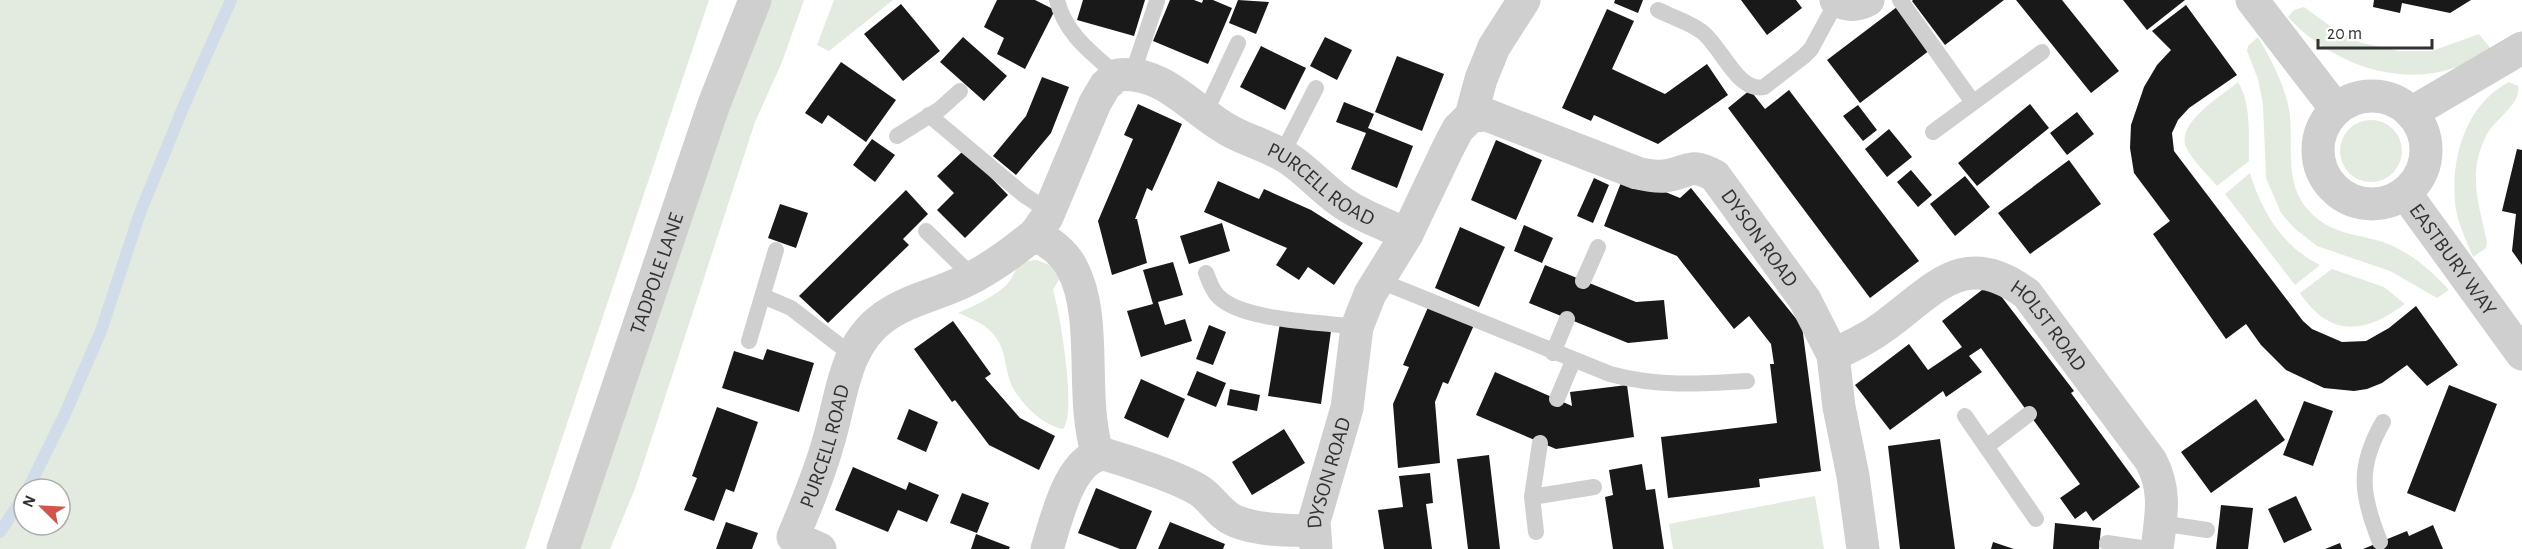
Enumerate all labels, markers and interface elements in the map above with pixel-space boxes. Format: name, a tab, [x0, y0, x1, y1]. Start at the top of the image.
scale bar	[2318, 12, 2432, 50]
text: 20 m	[2327, 25, 2362, 43]
street label: PURCELL ROAD	[1264, 139, 1378, 230]
street label: DYSON ROAD	[1717, 185, 1802, 291]
street label: EASTBURY WAY	[2405, 200, 2500, 319]
street label: TADPOLE LANE	[627, 210, 687, 337]
street label: HOLST ROAD	[2007, 276, 2090, 375]
street label: PURCELL ROAD	[796, 382, 853, 511]
street label: DYSON ROAD	[1304, 415, 1355, 529]
north arrow	[12, 477, 72, 537]
text: N	[20, 493, 39, 510]

